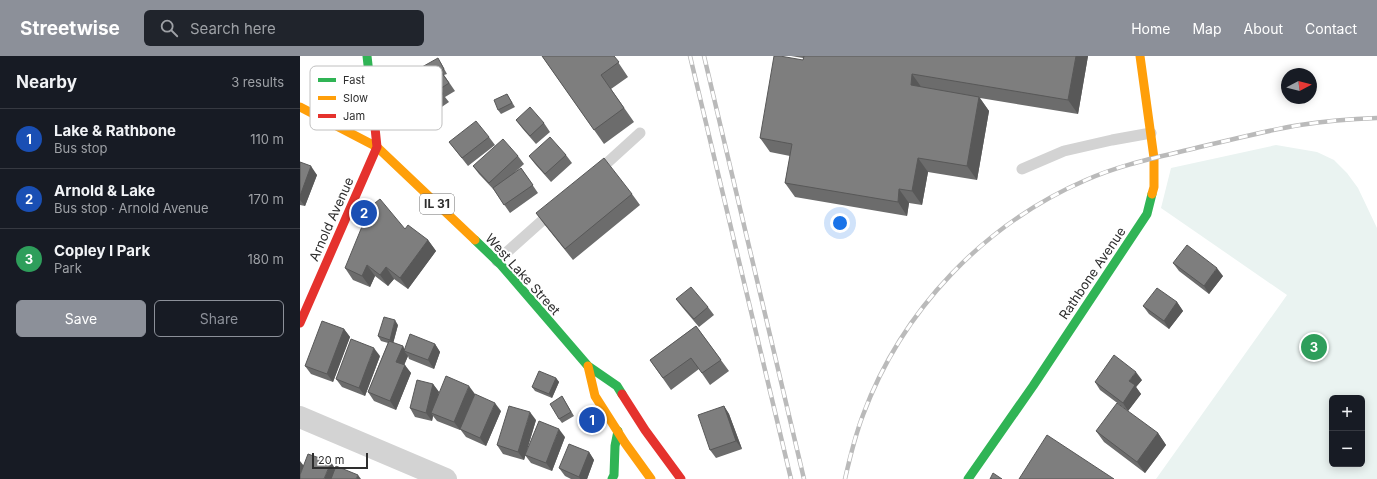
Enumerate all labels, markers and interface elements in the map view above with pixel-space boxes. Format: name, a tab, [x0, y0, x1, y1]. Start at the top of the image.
search box	[144, 10, 424, 46]
text: Streetwise	[20, 17, 120, 40]
icon: search	[158, 17, 180, 39]
text: Search here	[190, 19, 276, 38]
text: Home	[1131, 20, 1170, 37]
text: Map	[1192, 20, 1222, 37]
text: About	[1244, 20, 1283, 37]
text: Contact	[1305, 20, 1357, 37]
legend	[310, 66, 442, 130]
north arrow	[1281, 68, 1317, 104]
text: Nearby	[16, 72, 77, 92]
text: Fast	[343, 73, 365, 87]
text: 3 results	[231, 74, 284, 90]
text: Slow	[343, 91, 368, 105]
text: Jam	[343, 109, 365, 123]
text: Lake & Rathbone	[54, 121, 176, 140]
text: 1	[26, 131, 32, 147]
text: 110 m	[250, 131, 284, 147]
text: Bus stop	[54, 140, 107, 156]
street label: Arnold Avenue	[305, 175, 357, 263]
text: Arnold & Lake	[54, 181, 155, 200]
text: 2	[25, 191, 33, 207]
text: 170 m	[248, 191, 284, 207]
road number: IL 31	[420, 194, 454, 214]
pin: 2	[351, 198, 377, 228]
text: Bus stop · Arnold Avenue	[54, 200, 208, 216]
your location	[830, 213, 850, 233]
street label: Rathbone Avenue	[1055, 224, 1129, 322]
street label: West Lake Street	[482, 230, 564, 318]
text: Copley I Park	[54, 241, 150, 260]
text: 3	[25, 251, 33, 267]
text: 180 m	[247, 251, 284, 267]
text: Park	[54, 260, 82, 276]
button: Save	[16, 300, 146, 337]
button: Share	[154, 300, 284, 337]
pin: 3	[1301, 332, 1327, 362]
map controls	[1329, 395, 1365, 467]
button: +	[1329, 395, 1365, 431]
pin: 1	[579, 405, 605, 435]
button: −	[1329, 431, 1365, 467]
scale bar	[312, 451, 368, 470]
text: 20 m	[318, 453, 344, 467]

